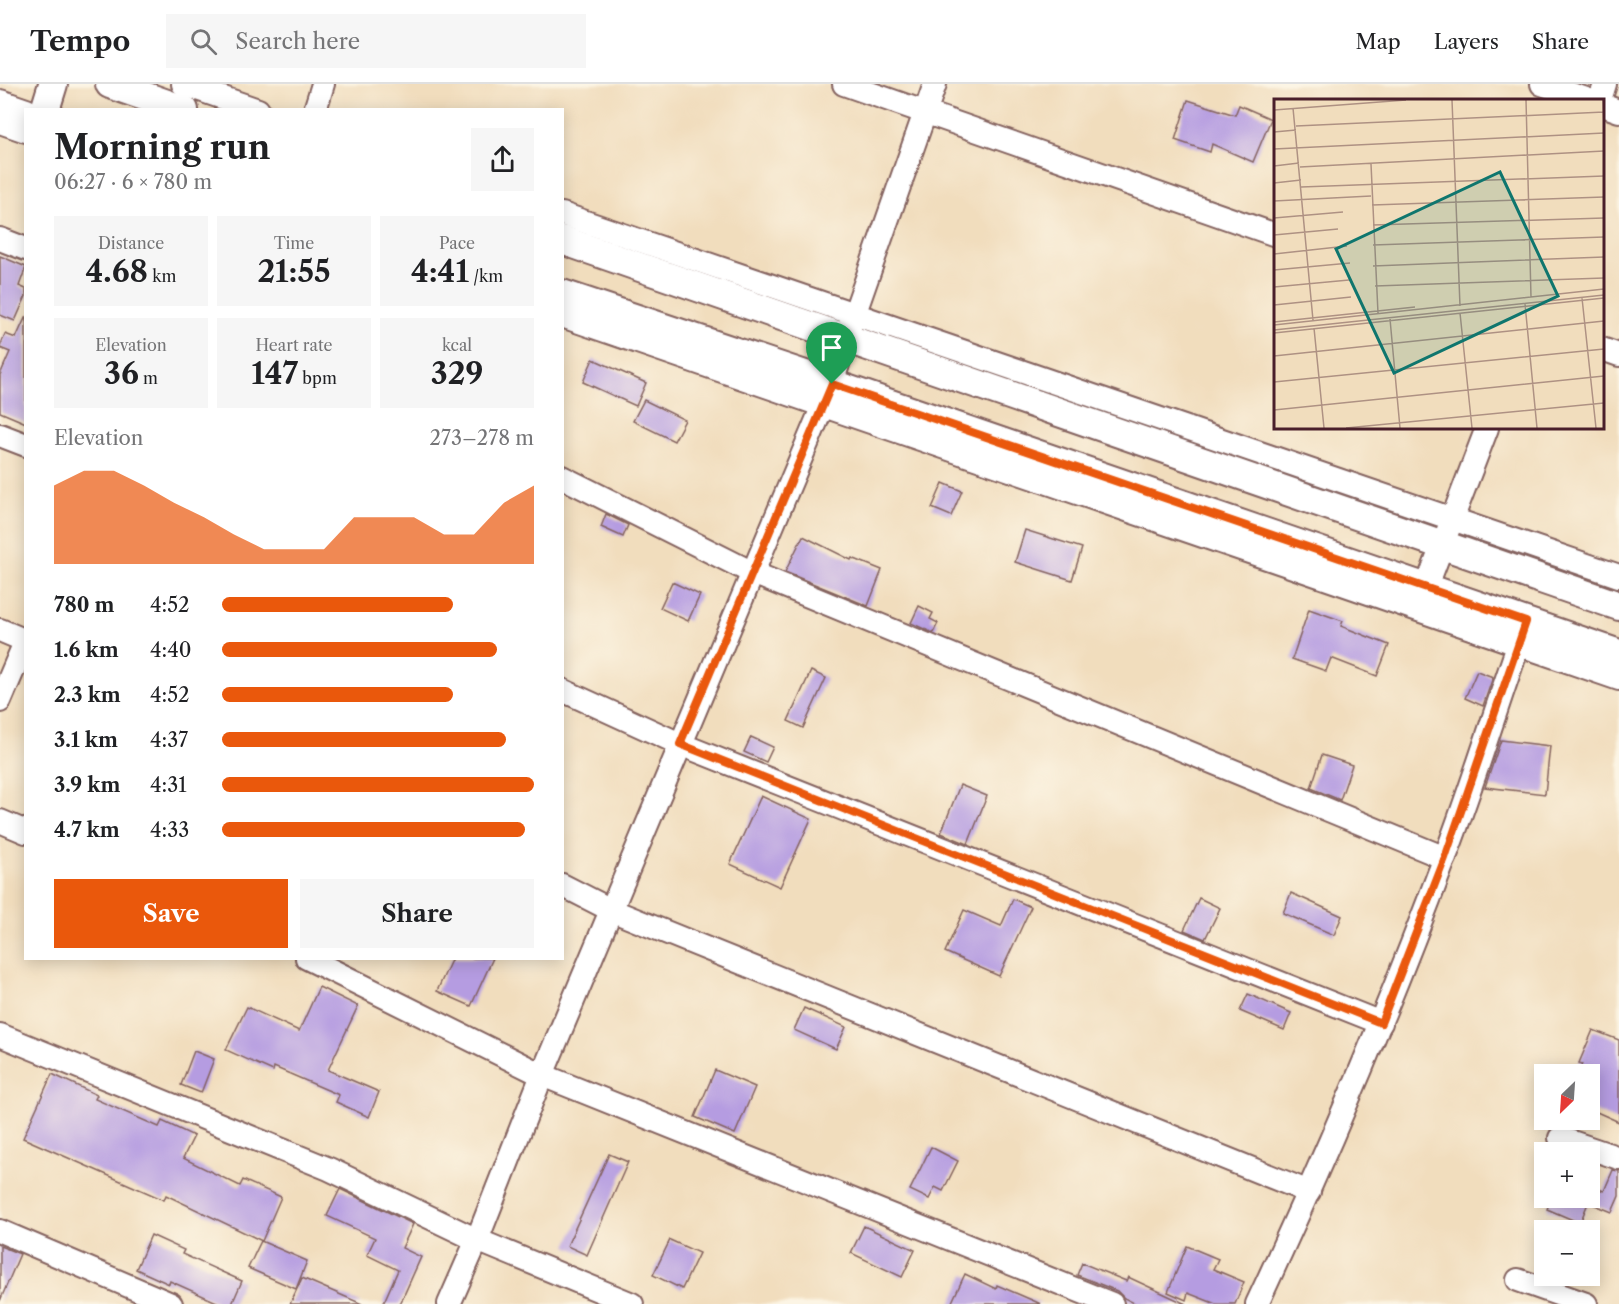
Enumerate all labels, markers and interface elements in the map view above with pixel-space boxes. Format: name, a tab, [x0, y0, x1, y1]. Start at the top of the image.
search box	[166, 14, 586, 68]
text: Tempo	[30, 24, 130, 58]
icon: search	[187, 25, 220, 58]
text: Search here	[235, 28, 360, 55]
text: Map	[1356, 29, 1401, 54]
text: Layers	[1434, 29, 1499, 54]
text: Share	[1532, 29, 1589, 54]
inset map	[1274, 99, 1604, 429]
text: Morning run	[54, 127, 270, 168]
button: share	[471, 128, 534, 191]
text: 06:27 · 6 × 780 m	[54, 170, 212, 194]
text: Distance	[98, 233, 164, 253]
text: Time	[274, 233, 314, 253]
text: Pace	[439, 233, 475, 253]
text: 4.68	[86, 253, 148, 290]
text: 21:55	[257, 253, 331, 290]
text: 4:41	[411, 253, 469, 290]
text: km	[148, 266, 176, 286]
text: /km	[469, 266, 503, 286]
pin	[806, 322, 857, 384]
icon: arrive	[815, 331, 848, 364]
text: Elevation	[95, 335, 167, 355]
text: Heart rate	[255, 335, 333, 355]
text: kcal	[442, 335, 472, 355]
text: 36	[104, 355, 139, 392]
text: 147	[251, 355, 298, 392]
text: 329	[431, 355, 483, 392]
text: m	[139, 368, 158, 388]
text: bpm	[298, 368, 337, 388]
text: Elevation	[54, 426, 143, 450]
text: 273–278 m	[430, 426, 534, 450]
text: 780 m	[54, 593, 114, 617]
text: 4:52	[150, 593, 190, 617]
text: 1.6 km	[54, 638, 119, 662]
text: 4:40	[150, 638, 191, 662]
text: 2.3 km	[54, 683, 121, 707]
text: 4:52	[150, 683, 190, 707]
text: 3.1 km	[54, 728, 118, 752]
text: 4:37	[150, 728, 188, 752]
text: 3.9 km	[54, 773, 120, 797]
text: 4:31	[150, 773, 187, 797]
text: 4.7 km	[54, 818, 120, 842]
text: 4:33	[150, 818, 189, 842]
button: Save	[54, 879, 288, 948]
button: Share	[300, 879, 534, 948]
north arrow	[1534, 1064, 1600, 1130]
map controls	[1534, 1064, 1600, 1286]
button: +	[1534, 1142, 1600, 1208]
button: −	[1534, 1220, 1600, 1286]

